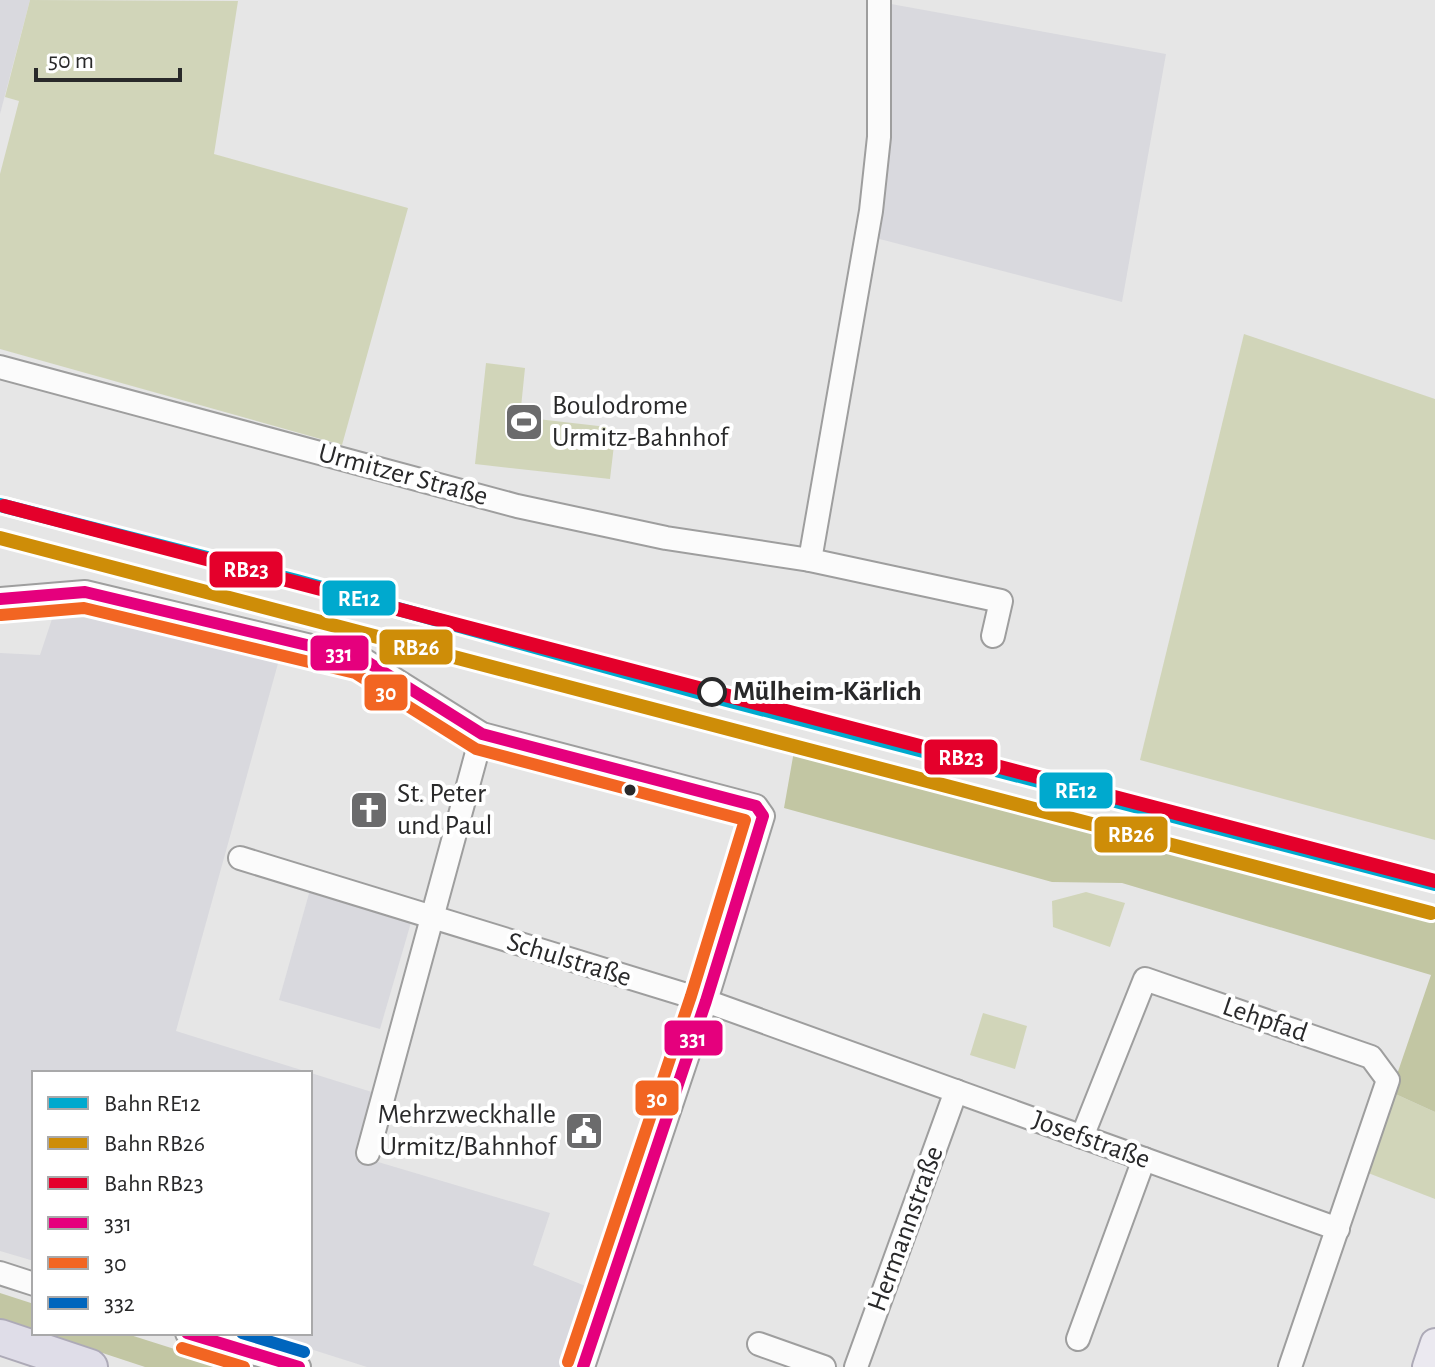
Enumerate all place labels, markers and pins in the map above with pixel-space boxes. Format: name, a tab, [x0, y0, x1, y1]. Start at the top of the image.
place label: Boulodrome Urmitz-Bahnhof	[552, 392, 730, 452]
sports icon: Boulodrome Urmitz-Bahnhof	[503, 401, 545, 443]
marker: Mülheim-Kärlich	[698, 678, 726, 706]
place label: Mülheim-Kärlich	[733, 678, 922, 706]
place label: St. Peter und Paul	[397, 780, 493, 840]
unlabelled marker	[622, 782, 638, 798]
church icon: St. Peter und Paul	[348, 789, 390, 831]
place label: Mehrzweckhalle Urmitz/Bahnhof	[378, 1101, 558, 1161]
public building icon: Mehrzweckhalle Urmitz/Bahnhof	[563, 1110, 605, 1152]

